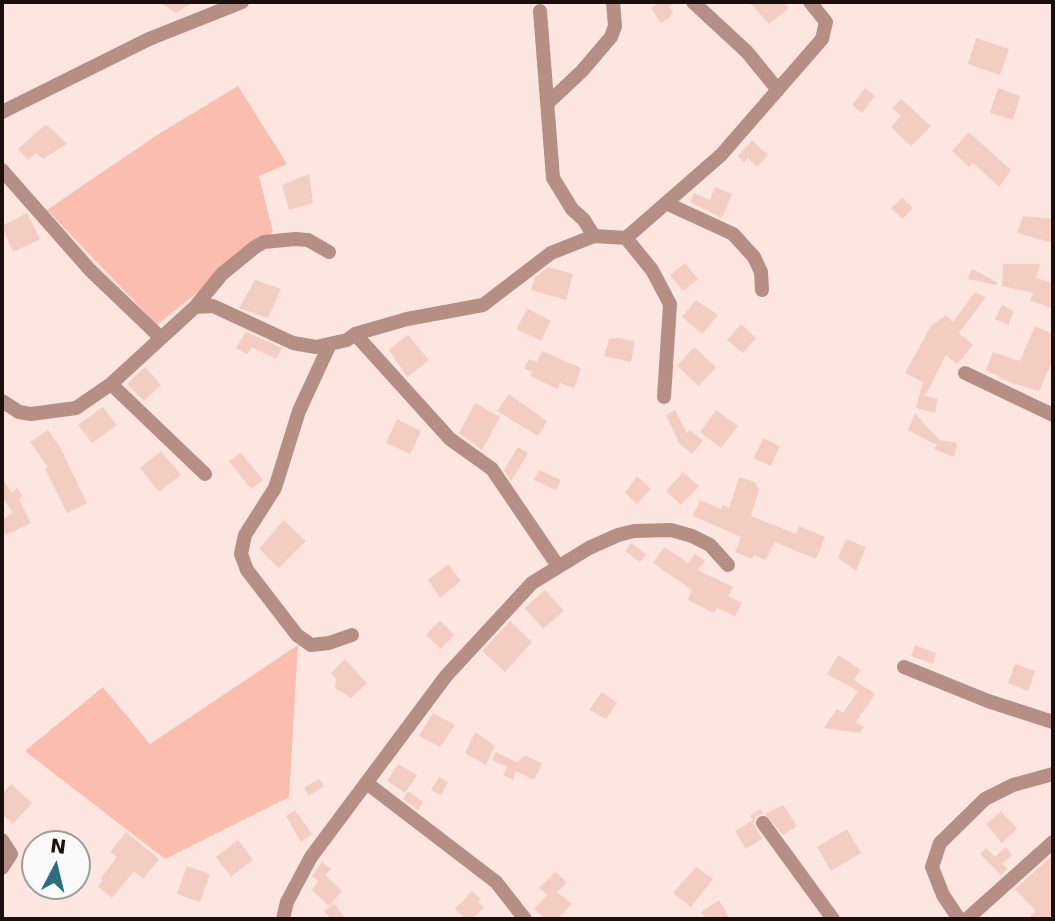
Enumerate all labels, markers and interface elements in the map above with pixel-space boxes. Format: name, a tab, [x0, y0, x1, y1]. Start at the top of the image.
north arrow	[21, 830, 91, 900]
text: N	[49, 834, 68, 858]

